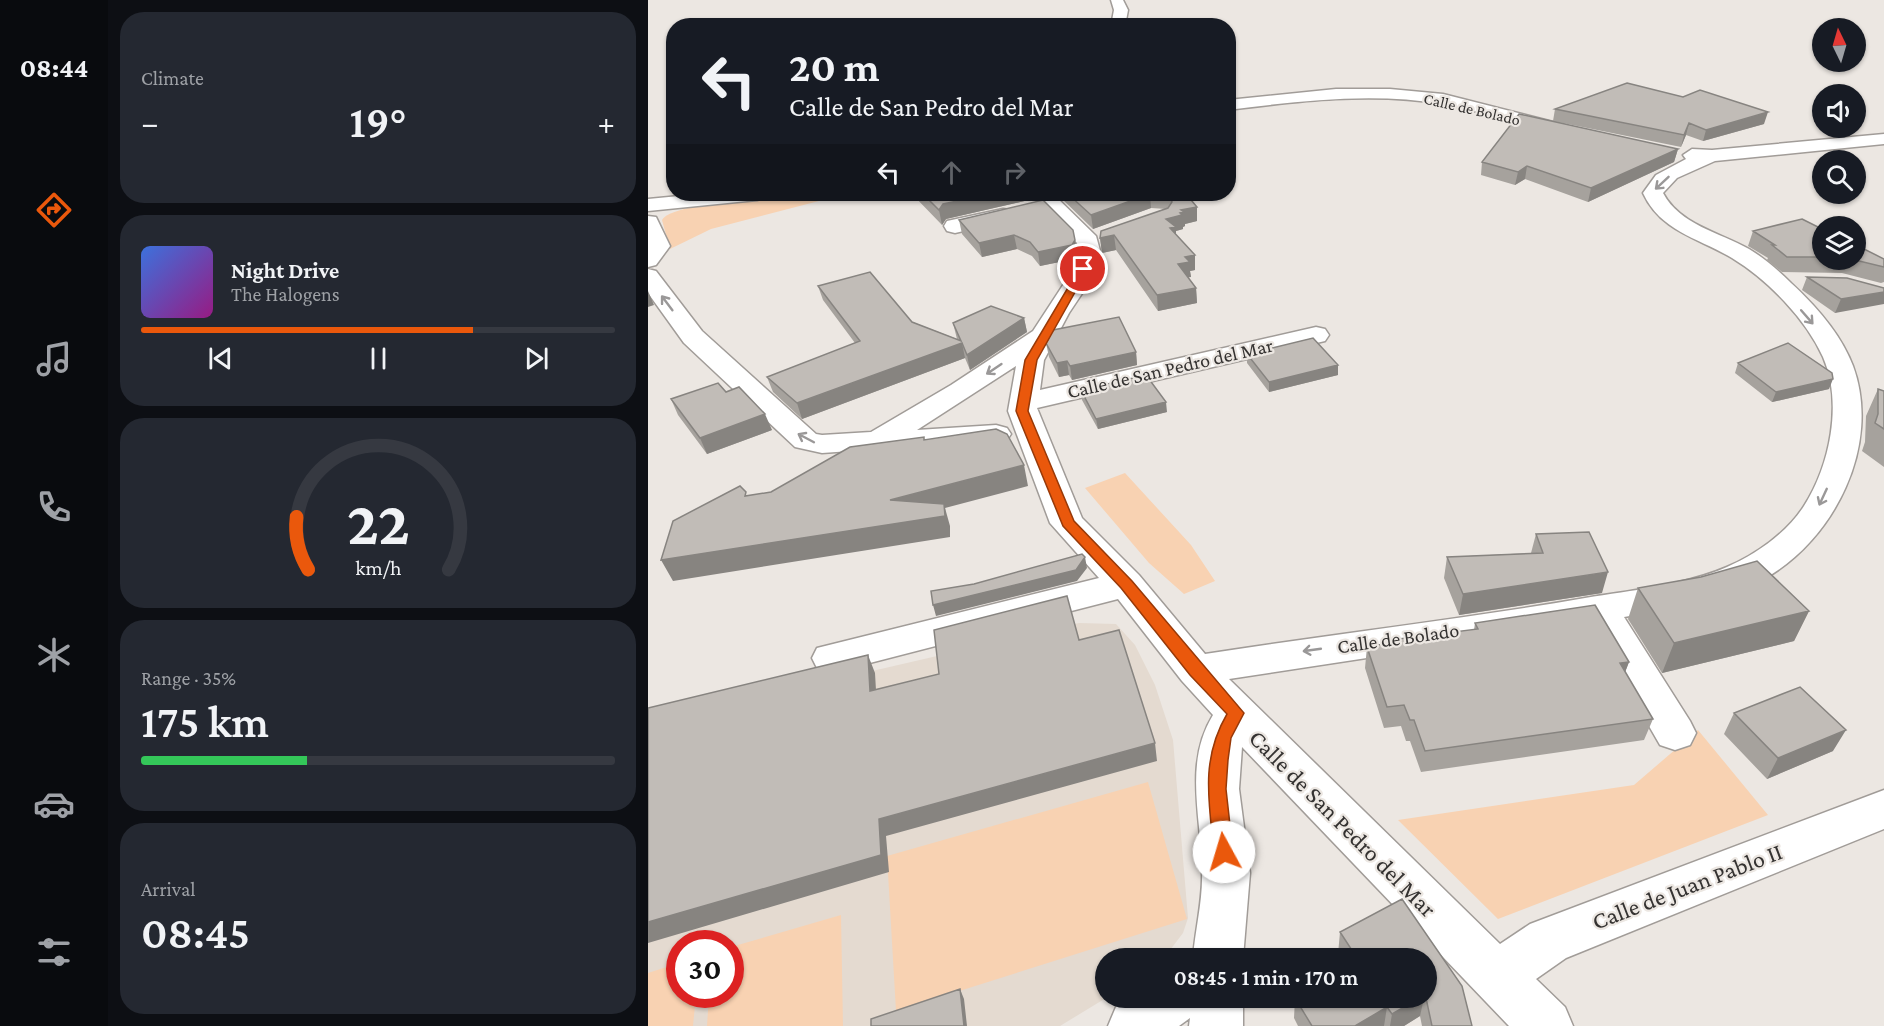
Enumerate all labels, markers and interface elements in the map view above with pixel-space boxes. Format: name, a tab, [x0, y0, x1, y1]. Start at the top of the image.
north arrow	[1812, 18, 1866, 72]
map controls	[1812, 18, 1866, 270]
icon: left	[690, 42, 768, 120]
text: 20 m	[789, 43, 880, 90]
text: 08:44	[20, 53, 88, 83]
text: Climate	[141, 67, 204, 89]
button: sound	[1812, 84, 1866, 138]
street label: Calle de Bolado	[1422, 90, 1522, 128]
text: Calle de San Pedro del Mar	[789, 92, 1074, 122]
text: 19°	[350, 97, 406, 147]
text: −	[141, 104, 158, 141]
text: +	[598, 104, 615, 141]
button: search	[1812, 150, 1866, 204]
icon: left	[872, 156, 905, 189]
icon: ahead	[935, 156, 968, 189]
icon: right	[998, 156, 1031, 189]
one-way arrow	[1654, 176, 1669, 190]
icon: directions	[33, 189, 75, 231]
button: layers	[1812, 216, 1866, 270]
pin	[1057, 243, 1108, 294]
icon: arrive	[1066, 252, 1099, 285]
text: Night Drive	[231, 258, 339, 283]
text: The Halogens	[231, 283, 340, 305]
one-way arrow	[661, 296, 673, 312]
one-way arrow	[1800, 309, 1814, 324]
street label: Calle de San Pedro del Mar	[1065, 334, 1275, 402]
icon: music	[33, 338, 75, 380]
icon: previous	[204, 342, 237, 375]
icon: pause	[362, 342, 395, 375]
icon: next	[520, 342, 553, 375]
one-way arrow	[986, 363, 1002, 375]
one-way arrow	[798, 432, 815, 444]
icon: phone	[33, 486, 75, 528]
text: 22	[347, 488, 409, 557]
one-way arrow	[1817, 488, 1829, 506]
text: km/h	[355, 556, 402, 580]
street label: Calle de Bolado	[1336, 619, 1460, 657]
icon: climate	[33, 634, 75, 676]
one-way arrow	[1303, 645, 1323, 656]
text: Range · 35%	[141, 667, 236, 689]
text: 175 km	[141, 697, 269, 747]
street label: Calle de San Pedro del Mar	[1244, 724, 1442, 922]
icon: car	[33, 783, 75, 825]
position arrow	[1192, 820, 1256, 884]
street label: Calle de Juan Pablo II	[1588, 837, 1786, 935]
text: Arrival	[141, 878, 195, 900]
text: 08:45	[141, 908, 250, 958]
speed limit sign: 30	[666, 930, 744, 1008]
icon: filters	[33, 931, 75, 973]
text: 08:45 · 1 min · 170 m	[1174, 965, 1358, 990]

